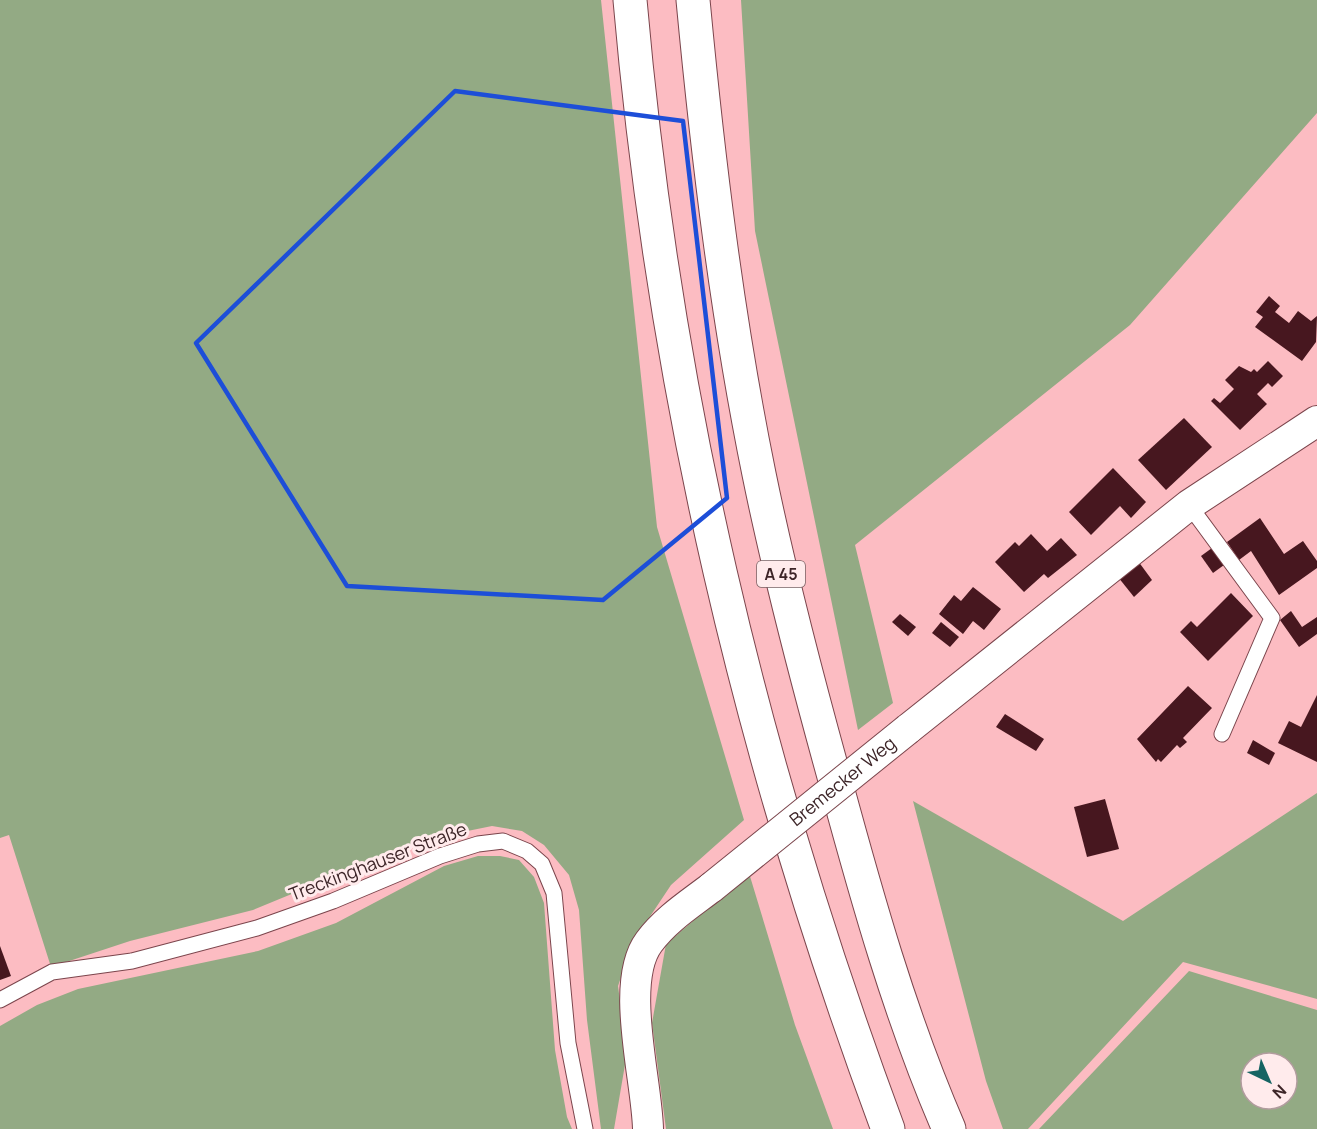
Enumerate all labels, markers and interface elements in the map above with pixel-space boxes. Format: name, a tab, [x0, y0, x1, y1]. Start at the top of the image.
road number: A 45	[757, 561, 805, 587]
street label: Bremecker Weg	[784, 731, 900, 831]
street label: Treckinghauser Straße	[285, 816, 470, 906]
north arrow	[1239, 1051, 1299, 1111]
text: N	[1268, 1080, 1291, 1104]

